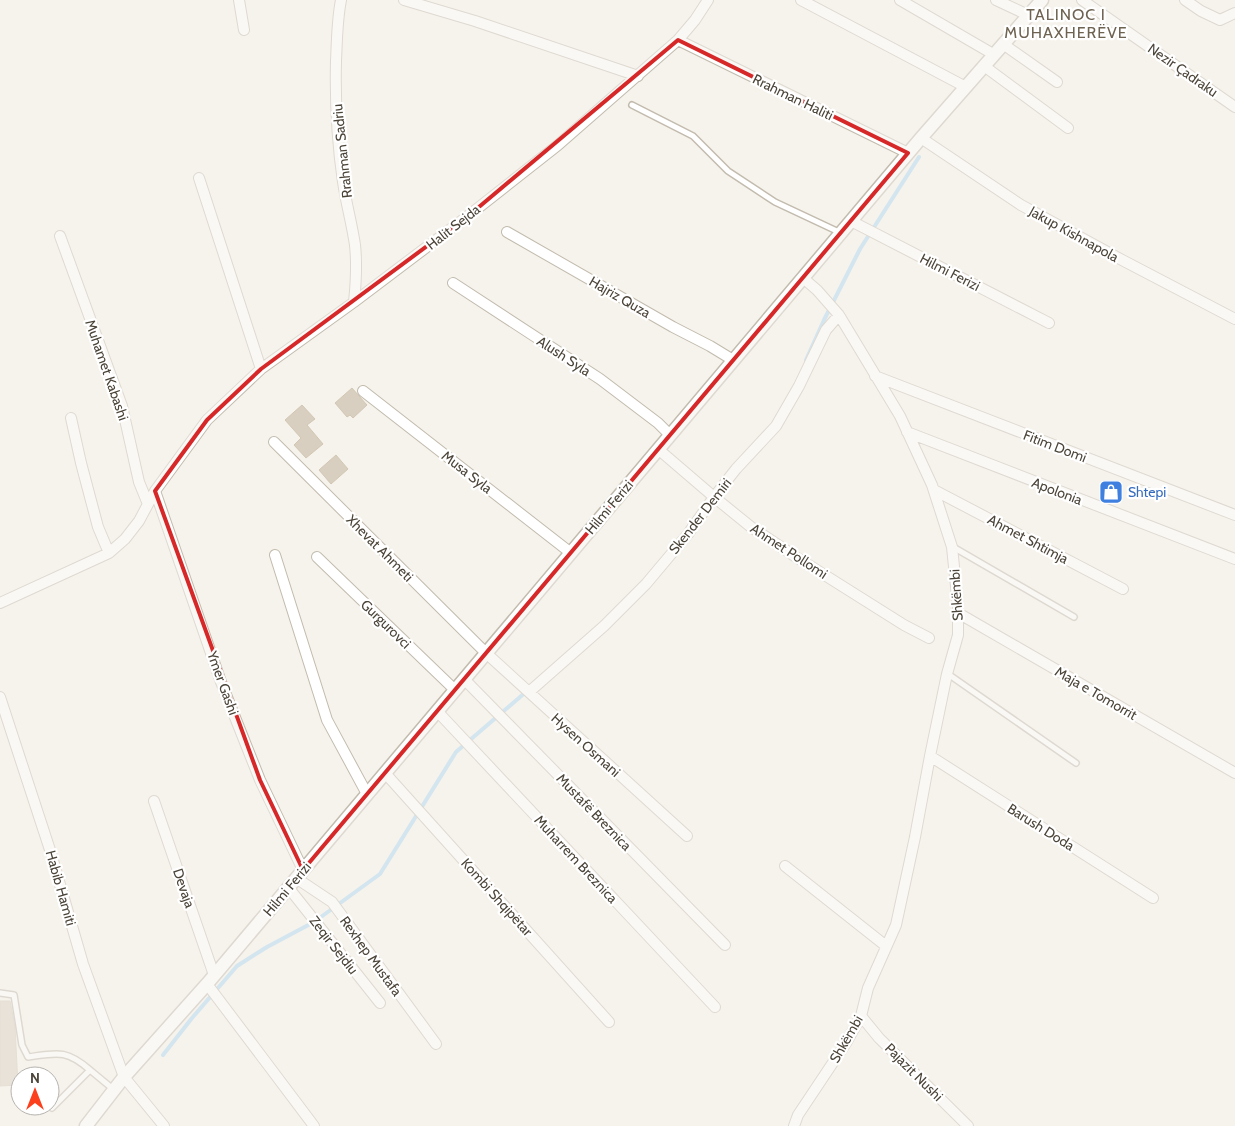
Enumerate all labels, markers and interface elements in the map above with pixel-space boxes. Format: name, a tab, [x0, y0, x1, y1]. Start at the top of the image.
district label: TALINOC I MUHAXHERËVE	[1004, 5, 1128, 42]
street label: Nezir Çadraku	[1144, 39, 1222, 101]
street label: Rrahman Haliti	[750, 70, 836, 124]
street label: Rrahman Sadriu	[328, 103, 356, 199]
street label: Halit Sejda	[422, 200, 484, 254]
street label: Jakup Kishnapola	[1025, 202, 1122, 266]
street label: Hilmi Ferizi	[917, 249, 983, 295]
street label: Hajriz Quza	[586, 272, 654, 322]
street label: Muhamet Kabashi	[81, 317, 133, 423]
street label: Alush Syla	[534, 332, 595, 380]
street label: Fitim Domi	[1021, 426, 1089, 466]
street label: Musa Syla	[438, 447, 496, 498]
street label: Apolonia	[1029, 473, 1085, 509]
street label: Skender Demiri	[665, 474, 735, 558]
street label: Hilmi Ferizi	[581, 476, 637, 538]
shop icon: Shtepi	[1098, 479, 1124, 505]
place label: Shtepi	[1128, 483, 1166, 501]
street label: Ahmet Shtimja	[985, 510, 1072, 568]
street label: Xhevat Ahmeti	[343, 511, 417, 585]
street label: Ahmet Pollomi	[747, 519, 831, 583]
street label: Shkëmbi	[945, 568, 967, 621]
street label: Gurgurovci	[357, 596, 415, 652]
street label: Ymer Gashi	[203, 648, 243, 717]
street label: Maja e Tomorrit	[1052, 662, 1140, 724]
street label: Hysen Osmani	[548, 709, 624, 781]
street label: Mustafë Breznica	[553, 770, 636, 855]
street label: Barush Doda	[1004, 799, 1078, 855]
street label: Muharrem Breznica	[530, 811, 622, 907]
street label: Habib Hamiti	[42, 848, 80, 928]
street label: Kombi Shqipëtar	[457, 854, 537, 940]
street label: Hilmi Ferizi	[259, 858, 315, 920]
street label: Devaja	[169, 866, 199, 910]
street label: Zeqir Sejdiu	[306, 912, 362, 978]
street label: Rexhep Mustafa	[336, 912, 406, 1000]
street label: Shkëmbi	[825, 1012, 867, 1066]
street label: Pajazit Nushi	[881, 1039, 947, 1105]
north arrow	[10, 1066, 60, 1116]
text: N	[30, 1069, 40, 1087]

